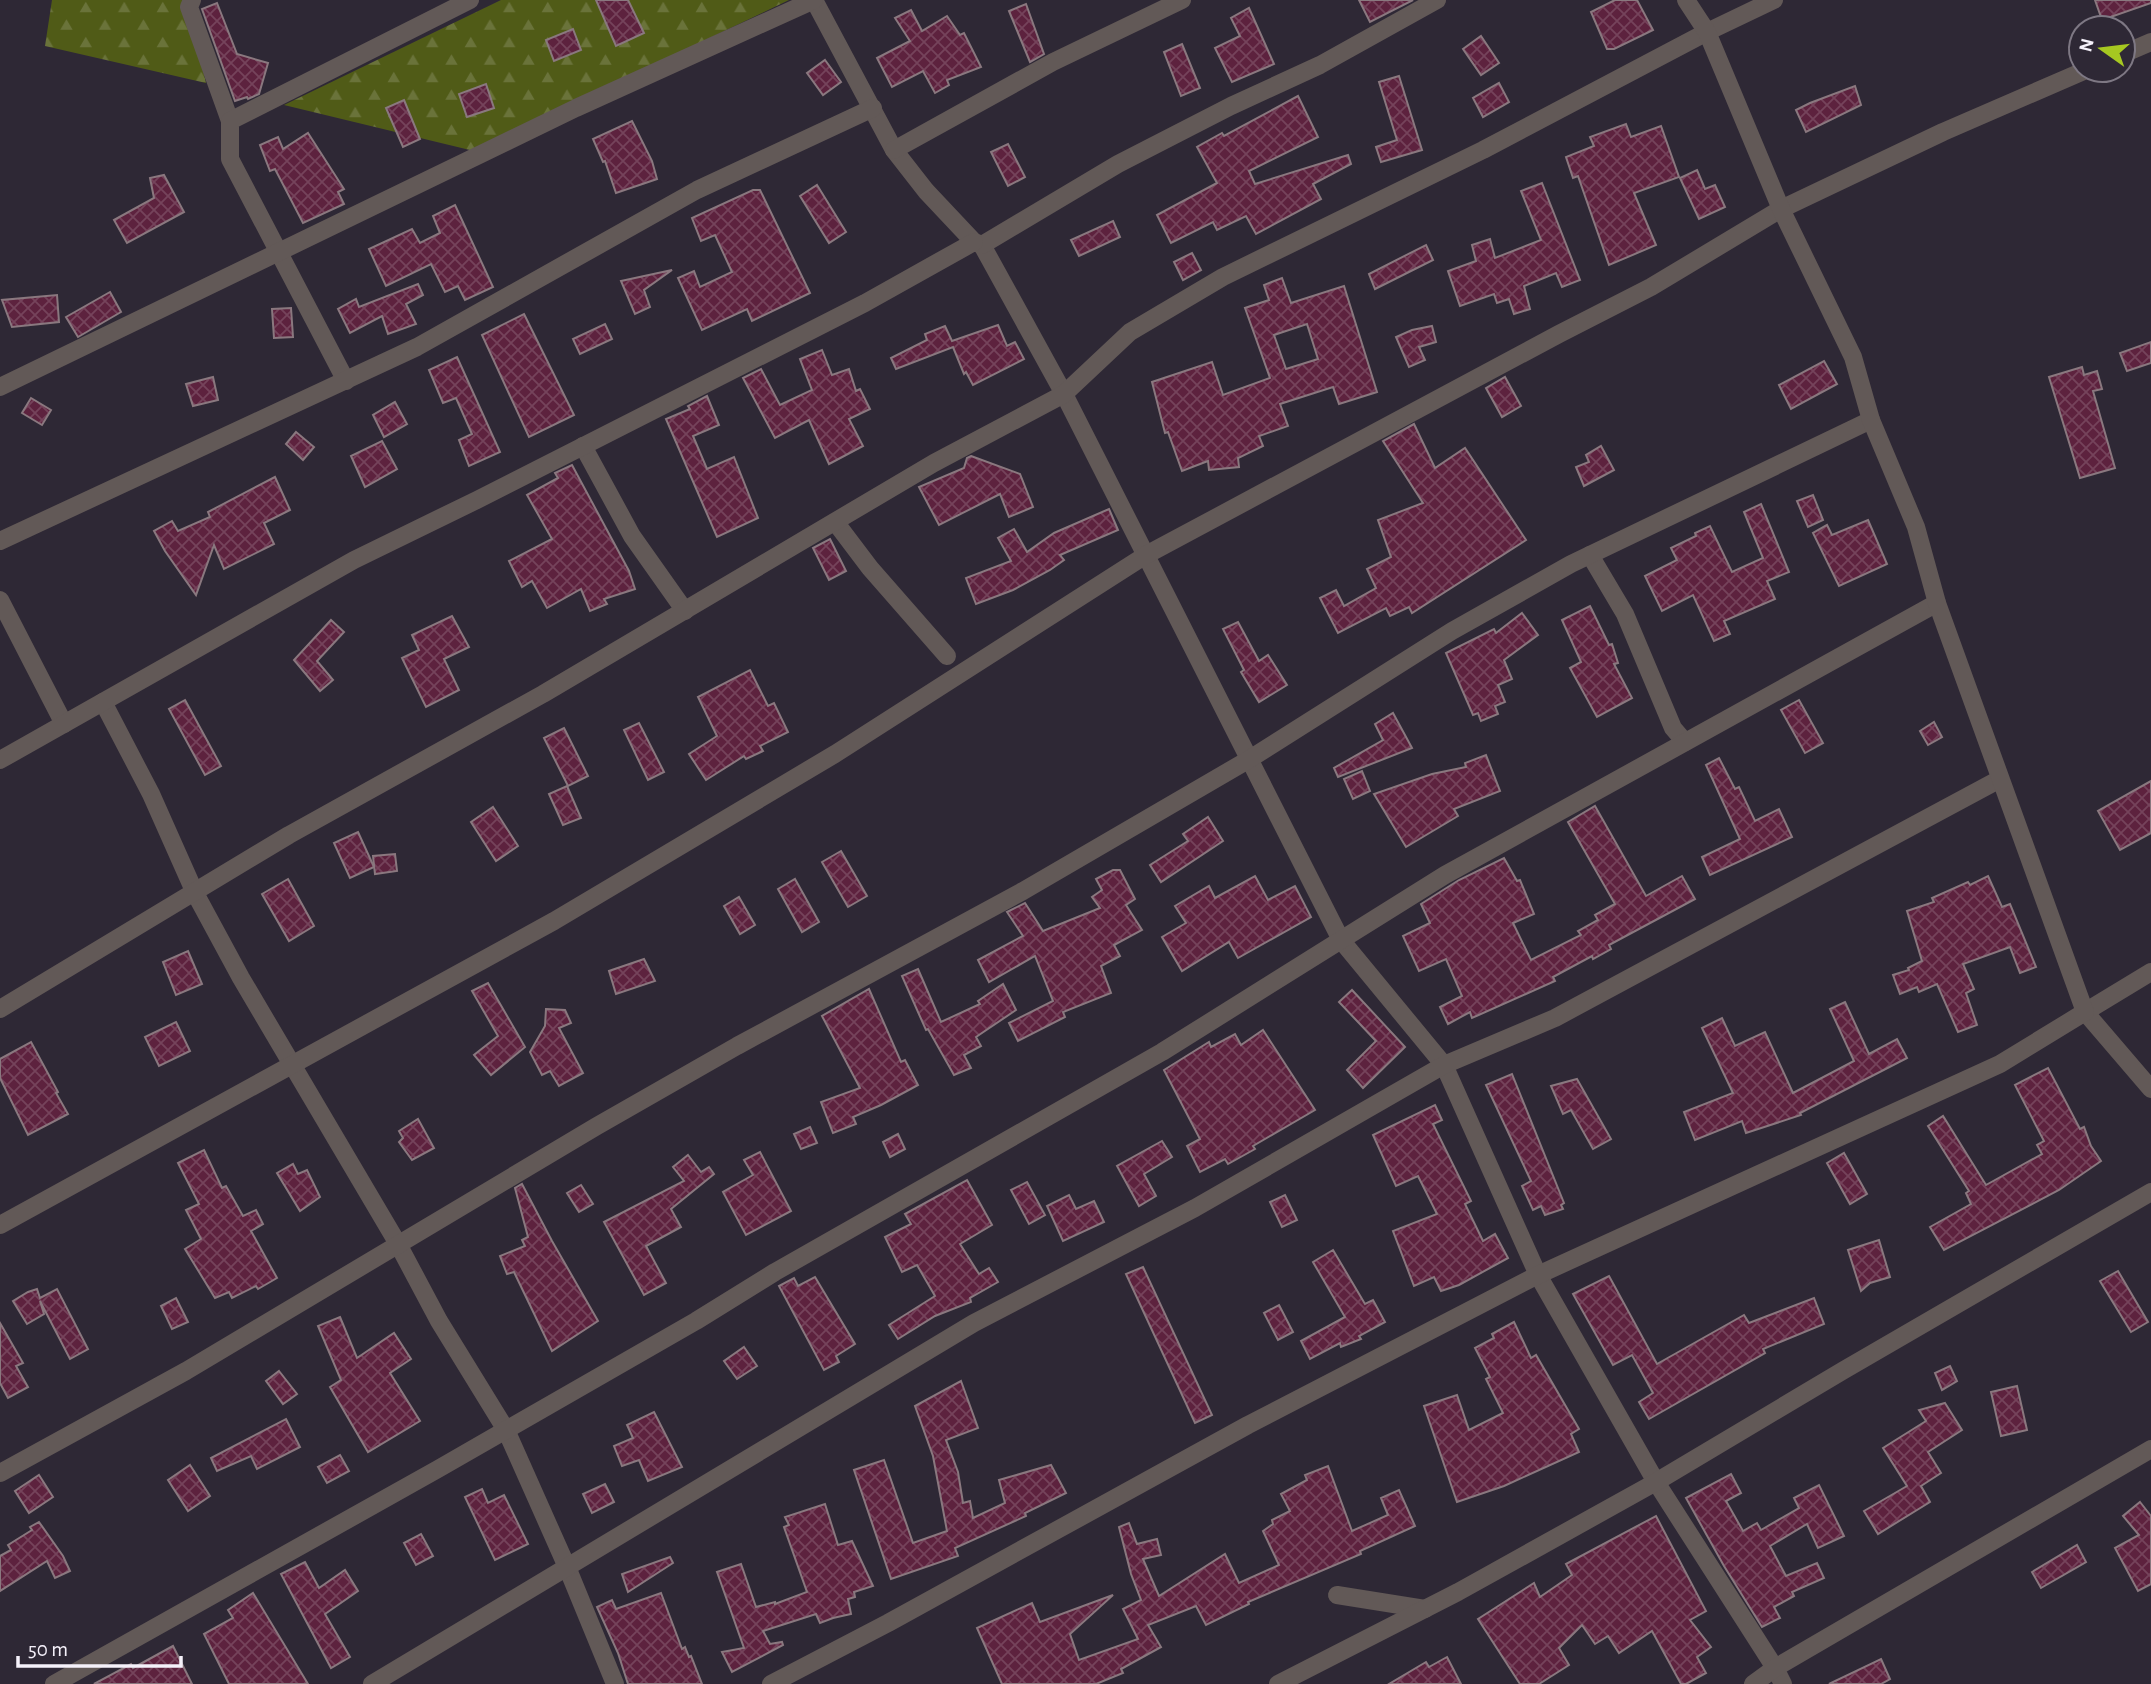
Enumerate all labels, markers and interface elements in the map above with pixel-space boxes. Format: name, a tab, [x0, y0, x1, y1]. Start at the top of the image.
north arrow	[2067, 14, 2137, 84]
text: N	[2076, 37, 2098, 54]
scale bar	[18, 1624, 180, 1668]
text: 50 m	[28, 1639, 68, 1660]

